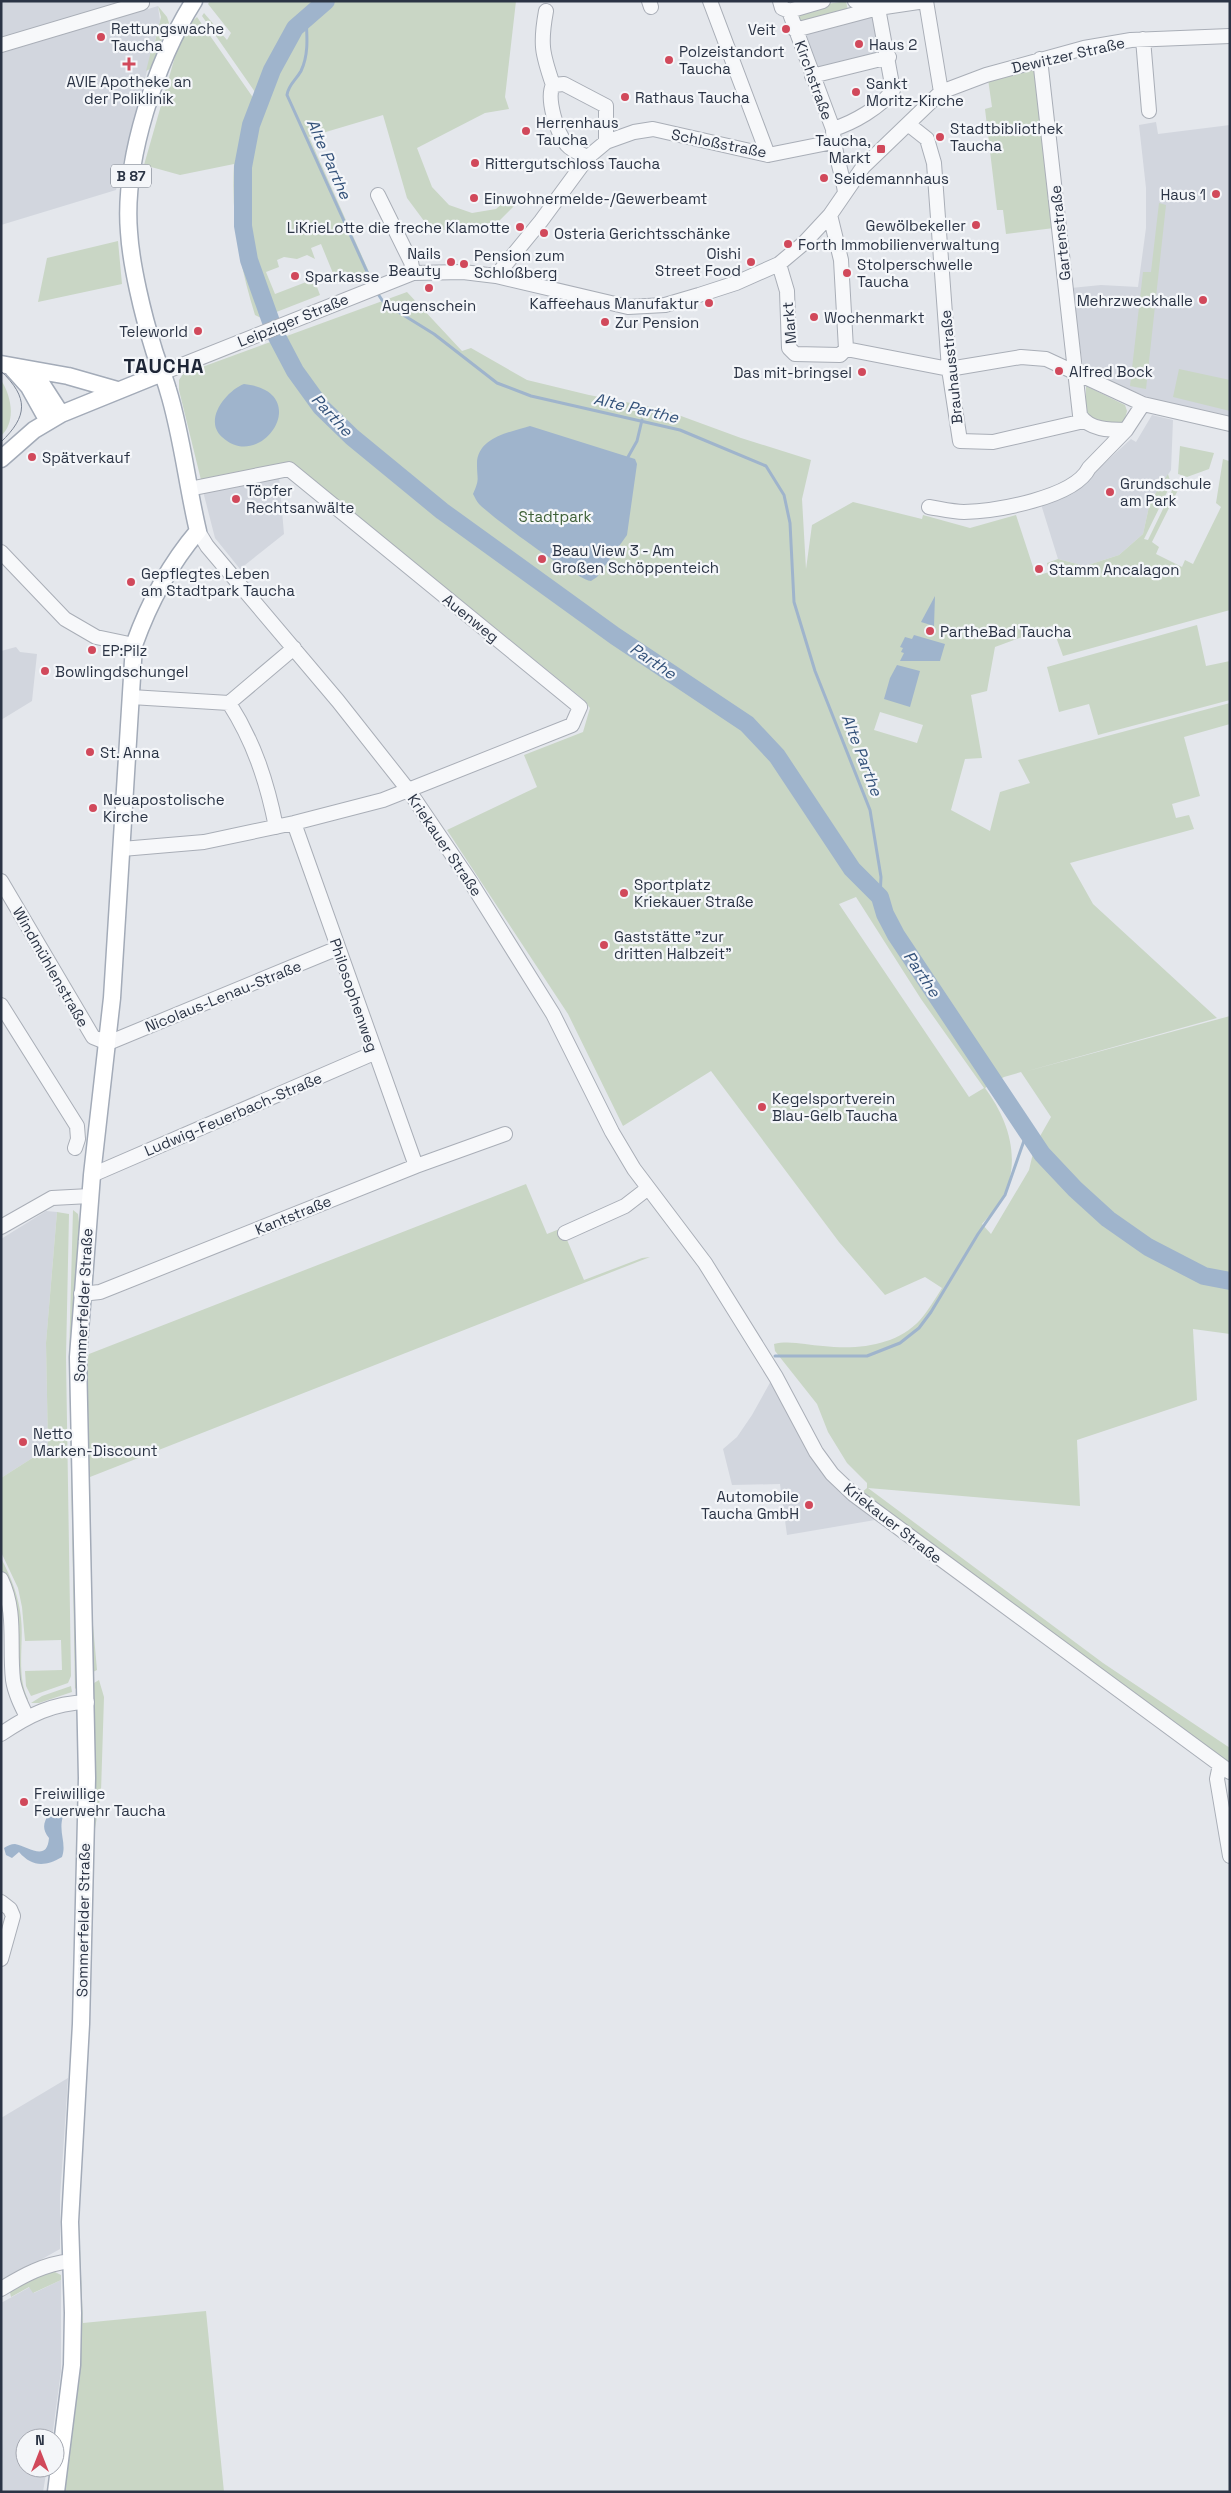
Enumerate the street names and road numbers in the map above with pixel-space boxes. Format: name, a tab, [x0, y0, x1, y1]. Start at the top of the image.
street label: Dewitzer Straße	[1010, 33, 1127, 77]
street label: Kirchstraße	[791, 38, 837, 123]
street label: Schloßstraße	[670, 124, 768, 162]
road number: B 87	[111, 165, 151, 188]
street label: Gartenstraße	[1046, 184, 1074, 282]
street label: Leipziger Straße	[235, 289, 351, 351]
street label: Markt	[778, 301, 800, 345]
street label: Brauhausstraße	[936, 309, 966, 425]
street label: Auenweg	[439, 590, 503, 646]
street label: Kriekauer Straße	[404, 790, 486, 900]
street label: Windmühlenstraße	[9, 904, 93, 1031]
street label: Philosophenweg	[326, 936, 382, 1054]
street label: Nicolaus-Lenau-Straße	[142, 956, 304, 1036]
street label: Ludwig-Feuerbach-Straße	[141, 1068, 325, 1160]
street label: Kantstraße	[252, 1191, 334, 1239]
street label: Sommerfelder Straße	[69, 1227, 97, 1382]
street label: Kriekauer Straße	[840, 1479, 946, 1567]
street label: Sommerfelder Straße	[72, 1843, 94, 1997]

